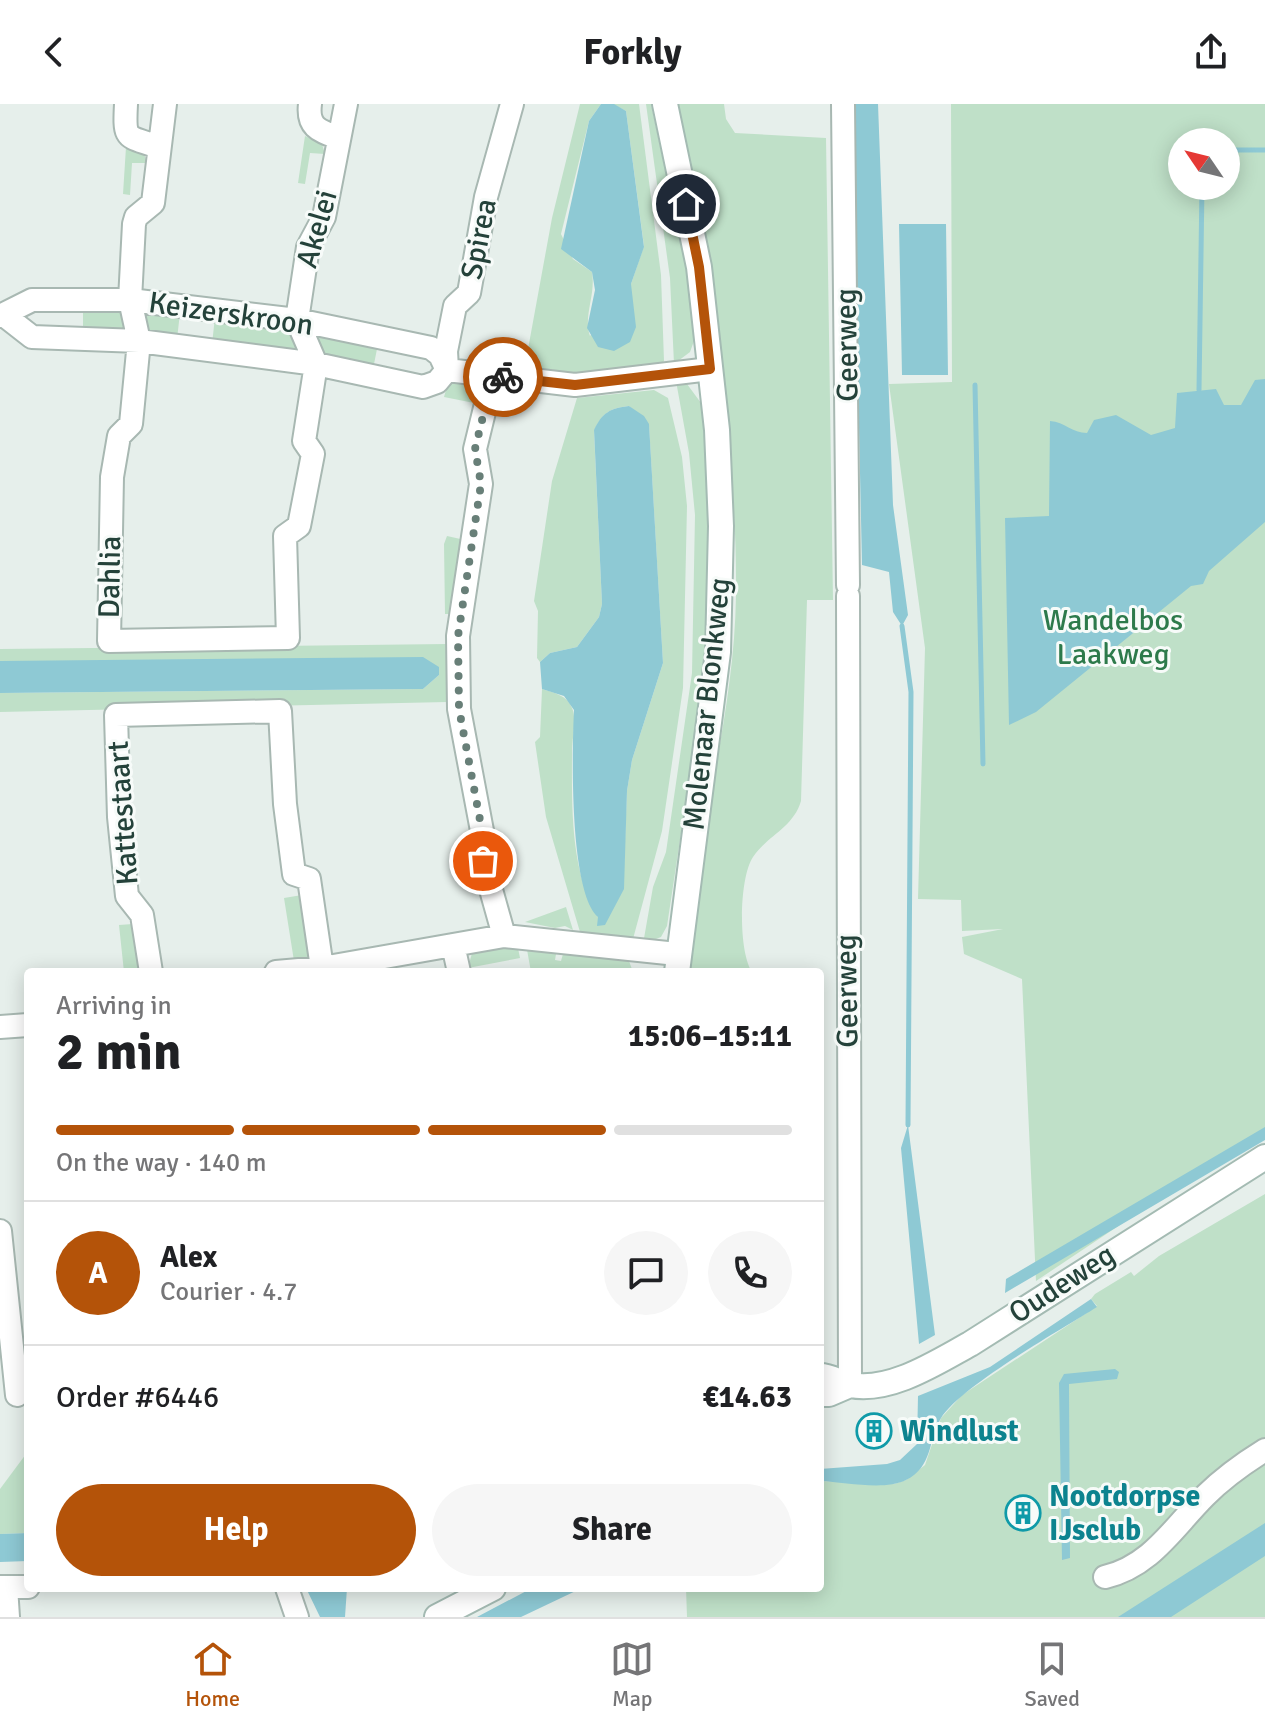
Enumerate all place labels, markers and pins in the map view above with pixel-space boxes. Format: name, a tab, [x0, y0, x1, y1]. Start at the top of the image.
pin	[652, 170, 720, 238]
pin	[449, 827, 517, 895]
building icon: Windlust	[855, 1412, 893, 1450]
place label: Windlust	[900, 1413, 1019, 1450]
place label: Nootdorpse IJsclub	[1049, 1478, 1200, 1549]
building icon: Nootdorpse IJsclub	[1004, 1494, 1042, 1532]

